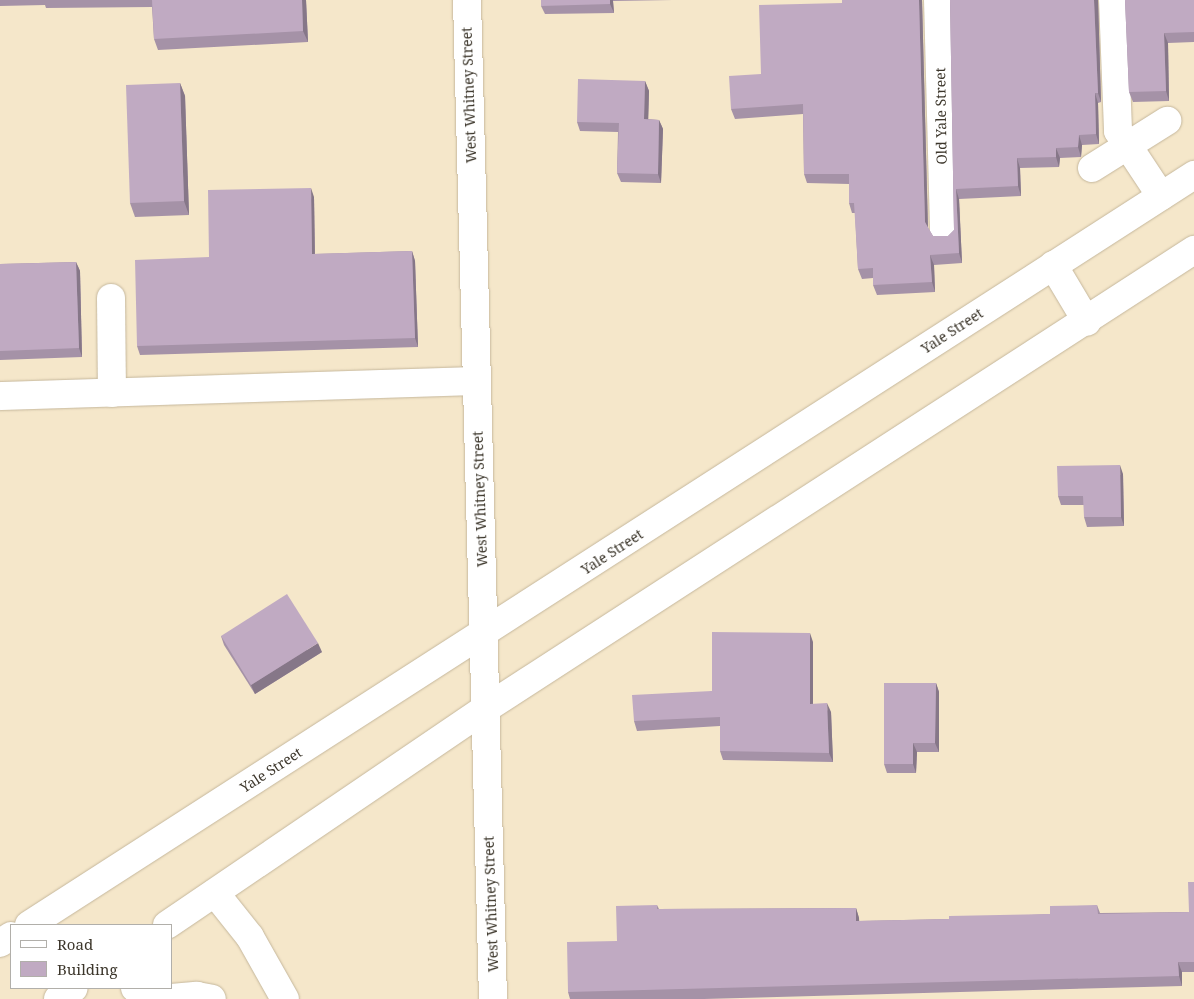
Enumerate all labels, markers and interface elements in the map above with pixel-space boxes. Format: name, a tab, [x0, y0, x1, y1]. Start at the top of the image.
street label: West Whitney Street	[458, 27, 480, 163]
street label: Old Yale Street	[932, 67, 950, 165]
street label: Yale Street	[918, 305, 986, 357]
street label: West Whitney Street	[469, 431, 491, 567]
street label: Yale Street	[578, 526, 646, 578]
street label: Yale Street	[237, 744, 305, 796]
street label: West Whitney Street	[480, 836, 502, 972]
legend	[10, 924, 172, 989]
text: Road	[57, 934, 93, 954]
text: Building	[57, 959, 118, 979]

